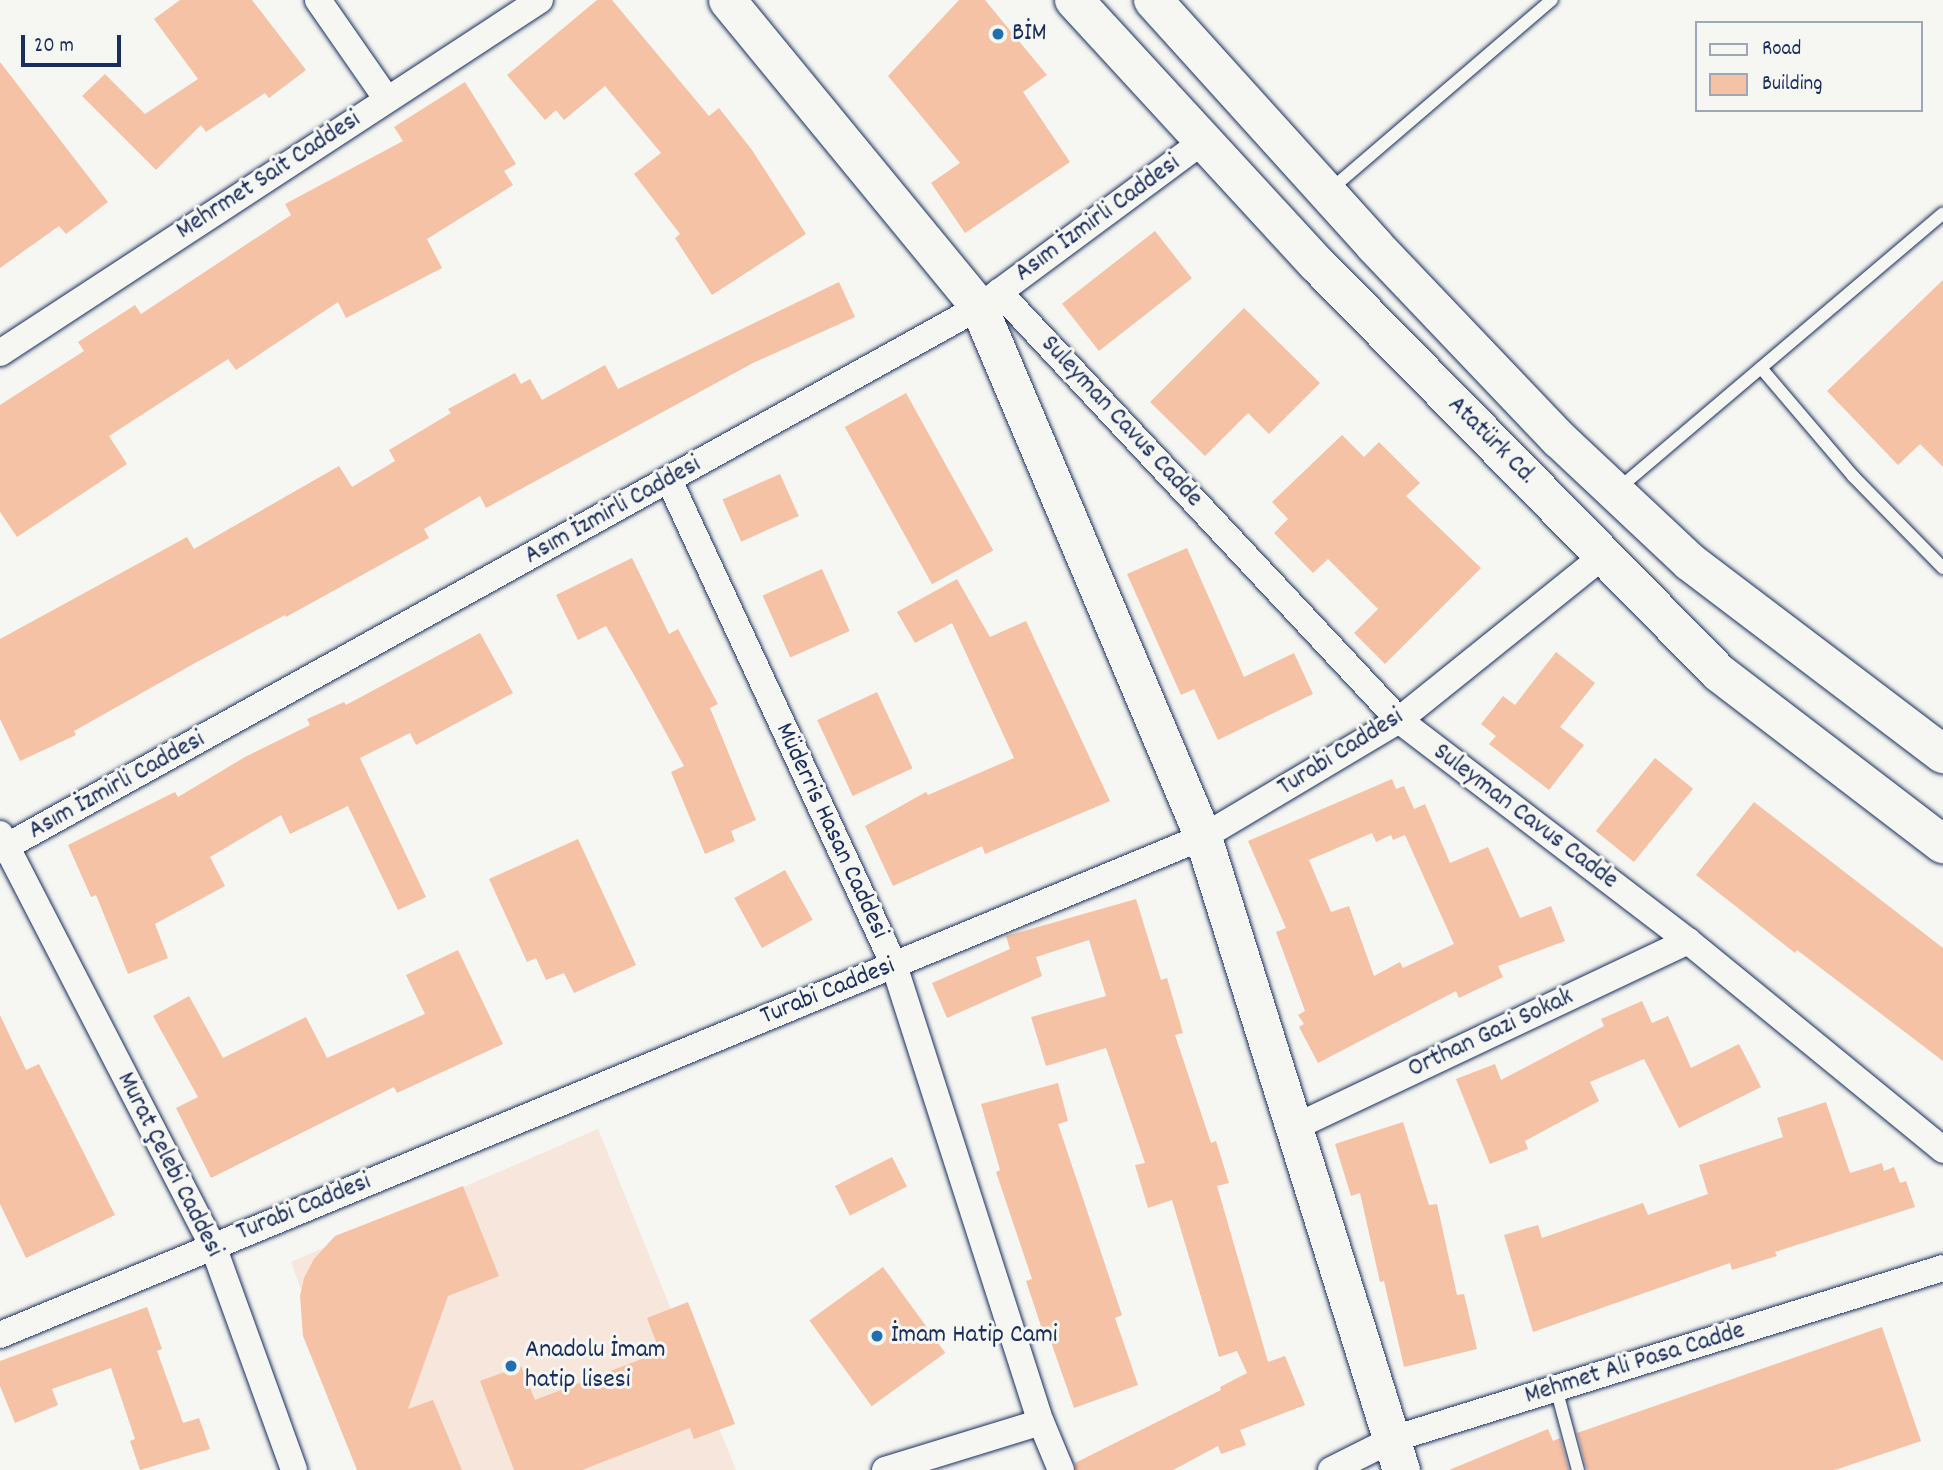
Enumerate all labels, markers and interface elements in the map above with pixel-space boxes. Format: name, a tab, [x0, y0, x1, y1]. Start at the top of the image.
place label: BİM	[1012, 18, 1047, 50]
scale bar	[24, 21, 124, 65]
legend	[1694, 21, 1922, 112]
marker: BİM	[990, 26, 1006, 42]
text: 20 m	[34, 32, 74, 62]
text: Road	[1762, 35, 1801, 65]
text: Building	[1762, 70, 1822, 100]
street label: Mehrmet Sait Caddesi	[171, 105, 367, 247]
street label: Asım İzmirli Caddesi	[1009, 149, 1187, 289]
street label: Suleyman Cavus Cadde	[1033, 330, 1209, 514]
street label: Atatürk Cd.	[1440, 390, 1542, 492]
street label: Asım İzmirli Caddesi	[519, 450, 707, 572]
street label: Turabi Caddesi	[1273, 702, 1409, 804]
street label: Müderris Hasan Caddesi	[767, 718, 895, 944]
street label: Asım İzmirli Caddesi	[23, 725, 211, 847]
street label: Suleyman Cavus Cadde	[1426, 737, 1624, 897]
street label: Turabi Caddesi	[756, 951, 900, 1033]
street label: Orthan Gazi Sokak	[1403, 982, 1579, 1086]
street label: Murat Çelebi Caddesi	[109, 1067, 229, 1263]
street label: Turabi Caddesi	[232, 1167, 376, 1249]
street label: Mehmet Ali Pasa Cadde	[1521, 1316, 1749, 1412]
place label: İmam Hatip Cami	[891, 1320, 1058, 1352]
marker: İmam Hatip Cami	[869, 1328, 885, 1344]
place label: Anadolu İmam hatip lisesi	[525, 1335, 666, 1396]
marker: Anadolu İmam hatip lisesi	[503, 1358, 519, 1374]

